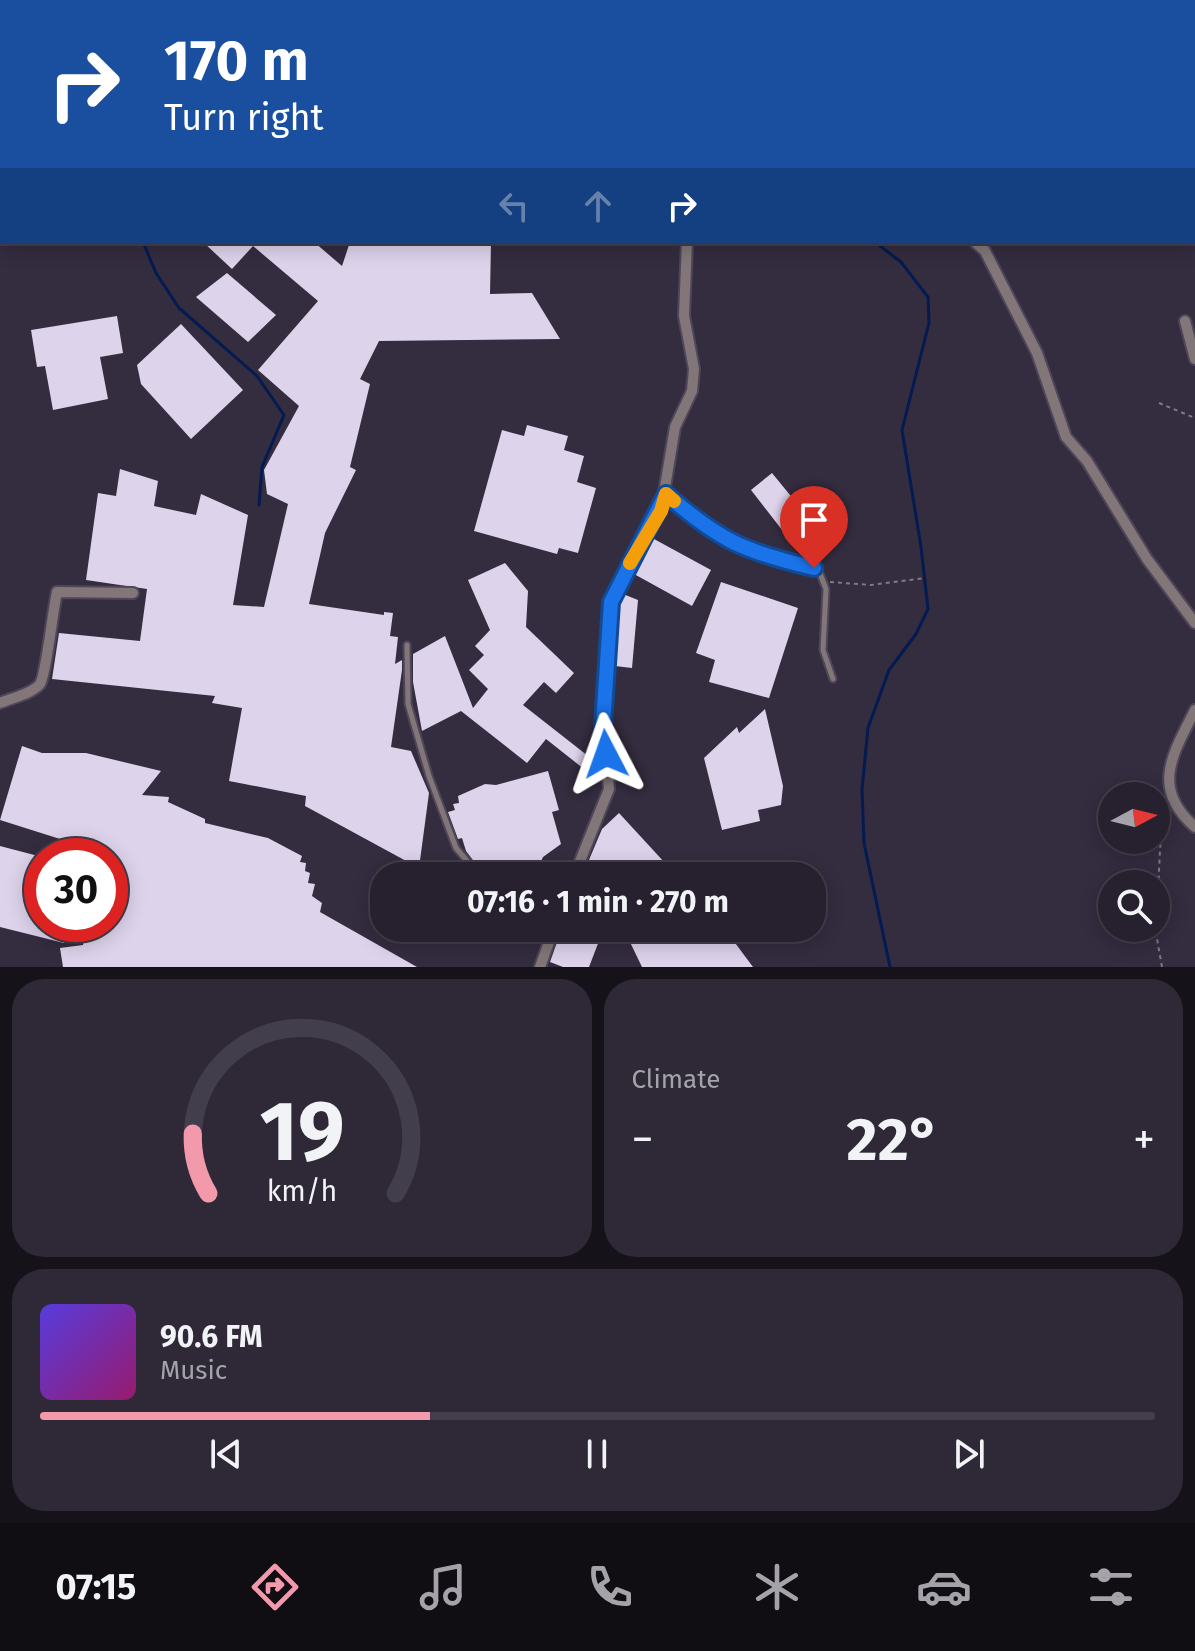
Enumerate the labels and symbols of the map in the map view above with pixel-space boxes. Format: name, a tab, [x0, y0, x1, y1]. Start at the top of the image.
pin	[780, 486, 848, 568]
position arrow	[564, 712, 648, 796]
north arrow	[1098, 782, 1170, 854]
speed limit sign: 30	[24, 838, 128, 942]

